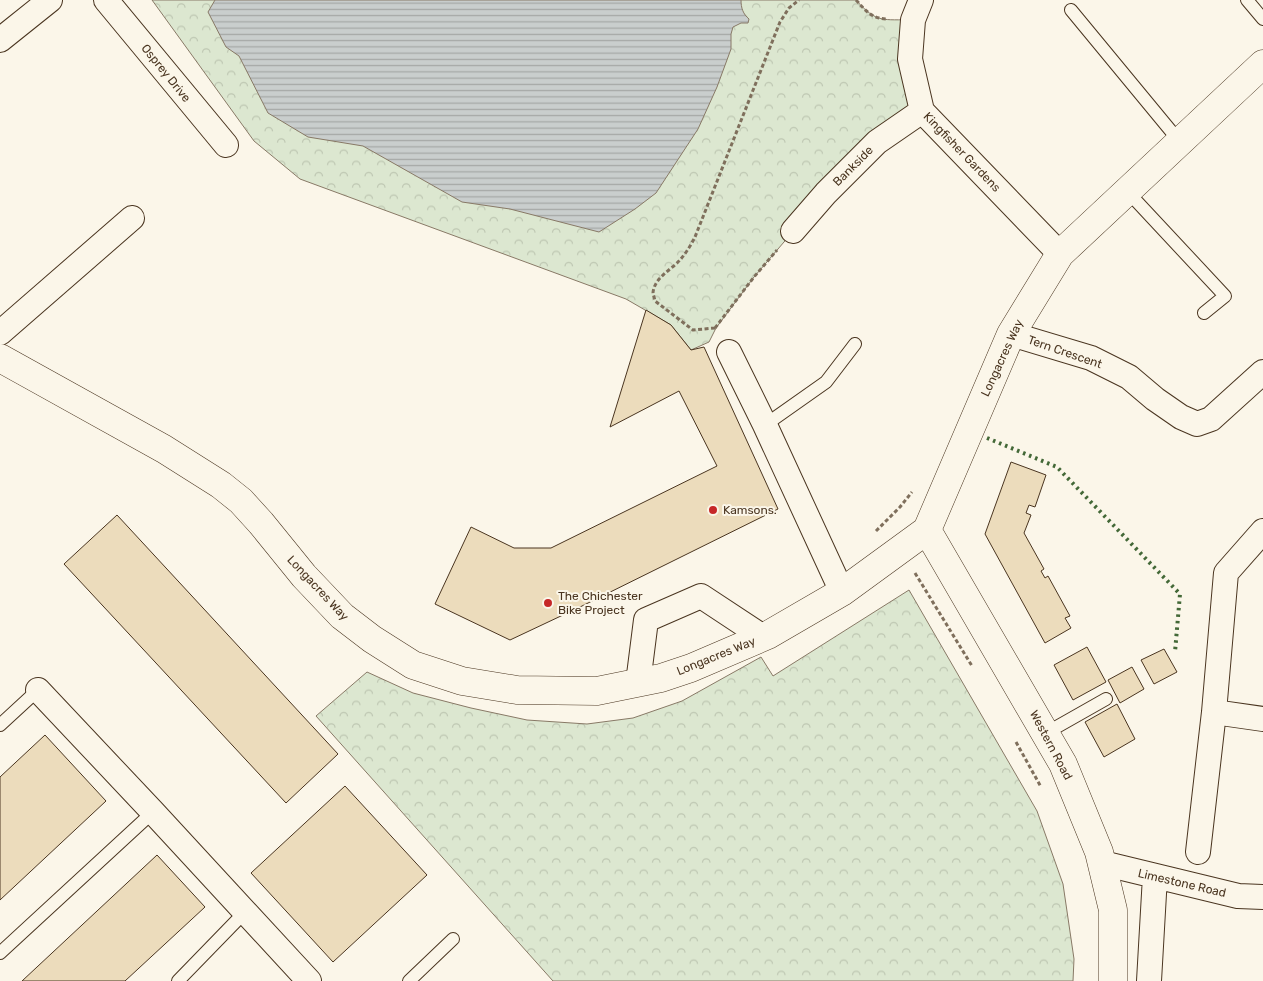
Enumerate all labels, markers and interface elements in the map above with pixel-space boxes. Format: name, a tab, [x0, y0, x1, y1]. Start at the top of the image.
street label: Osprey Drive	[138, 41, 194, 105]
street label: Kingfisher Gardens	[920, 109, 1004, 195]
street label: Bankside	[830, 143, 876, 189]
street label: Longacres Way	[978, 317, 1026, 399]
street label: Tern Crescent	[1026, 333, 1104, 371]
place label: Kamsons.	[723, 503, 777, 517]
marker: Kamsons.	[707, 504, 719, 516]
street label: Longacres Way	[284, 553, 352, 624]
place label: The Chichester Bike Project	[558, 589, 643, 617]
marker: The Chichester Bike Project	[542, 597, 554, 609]
street label: Longacres Way	[675, 634, 758, 678]
street label: Western Road	[1027, 708, 1075, 782]
street label: Limestone Road	[1137, 866, 1227, 900]

